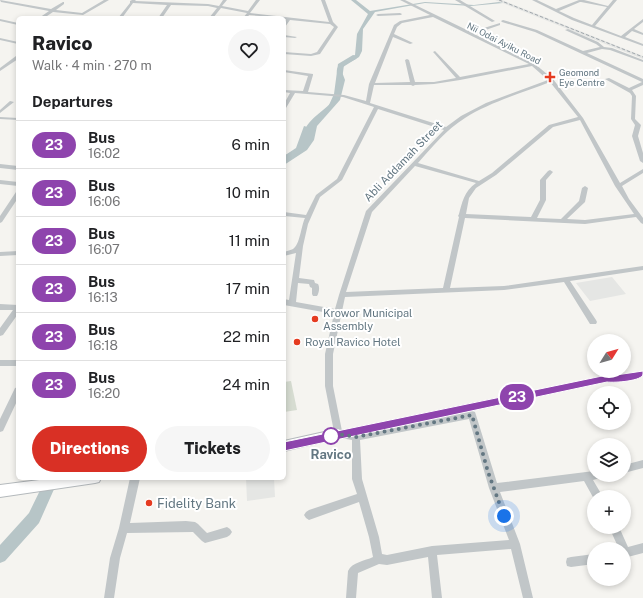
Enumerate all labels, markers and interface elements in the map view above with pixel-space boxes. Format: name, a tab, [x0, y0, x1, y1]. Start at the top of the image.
street label: Nii Odai Ayiku Road	[465, 20, 543, 66]
button: heart	[228, 29, 270, 71]
text: Ravico	[32, 32, 92, 54]
text: Walk · 4 min · 270 m	[32, 58, 152, 73]
place label: Geomond Eye Centre	[559, 67, 605, 88]
marker: Geomond Eye Centre	[544, 71, 556, 83]
text: Departures	[32, 93, 113, 110]
street label: Abli Addamah Street	[362, 118, 444, 204]
text: Bus	[88, 129, 115, 146]
text: 6 min	[232, 136, 270, 153]
text: 23	[45, 137, 63, 153]
text: 16:02	[88, 146, 120, 161]
text: Bus	[88, 177, 115, 194]
text: 10 min	[226, 184, 270, 201]
text: 23	[45, 185, 63, 201]
text: 16:06	[88, 194, 120, 209]
text: Bus	[88, 225, 115, 242]
text: 11 min	[229, 232, 270, 249]
text: 23	[45, 233, 63, 249]
text: 16:07	[88, 242, 120, 257]
text: Bus	[88, 273, 115, 290]
text: 17 min	[226, 280, 270, 297]
text: 23	[45, 281, 63, 297]
text: 16:13	[88, 290, 118, 305]
place label: Krowor Municipal Assembly	[323, 307, 412, 332]
marker: Krowor Municipal Assembly	[310, 314, 320, 324]
text: Bus	[88, 321, 115, 338]
text: 22 min	[223, 328, 270, 345]
text: 23	[45, 329, 63, 345]
north arrow	[587, 334, 631, 378]
map controls	[587, 334, 631, 586]
place label: Royal Ravico Hotel	[305, 336, 401, 348]
marker: Royal Ravico Hotel	[292, 337, 302, 347]
text: 16:18	[88, 338, 118, 353]
text: Bus	[88, 369, 115, 386]
text: 24 min	[223, 376, 270, 393]
text: 23	[45, 377, 63, 393]
line badge: 23	[499, 384, 535, 410]
text: 16:20	[88, 386, 120, 401]
button: locate	[587, 386, 631, 430]
text: 23	[508, 389, 526, 405]
button: Directions	[32, 426, 147, 472]
button: Tickets	[155, 426, 270, 472]
marker: Ravico	[322, 427, 340, 445]
button: layers	[587, 438, 631, 482]
place label: Ravico	[311, 447, 351, 462]
button: +	[587, 490, 631, 534]
place label: Fidelity Bank	[157, 496, 236, 511]
marker: Fidelity Bank	[144, 498, 154, 508]
your location	[494, 506, 514, 526]
button: −	[587, 542, 631, 586]

